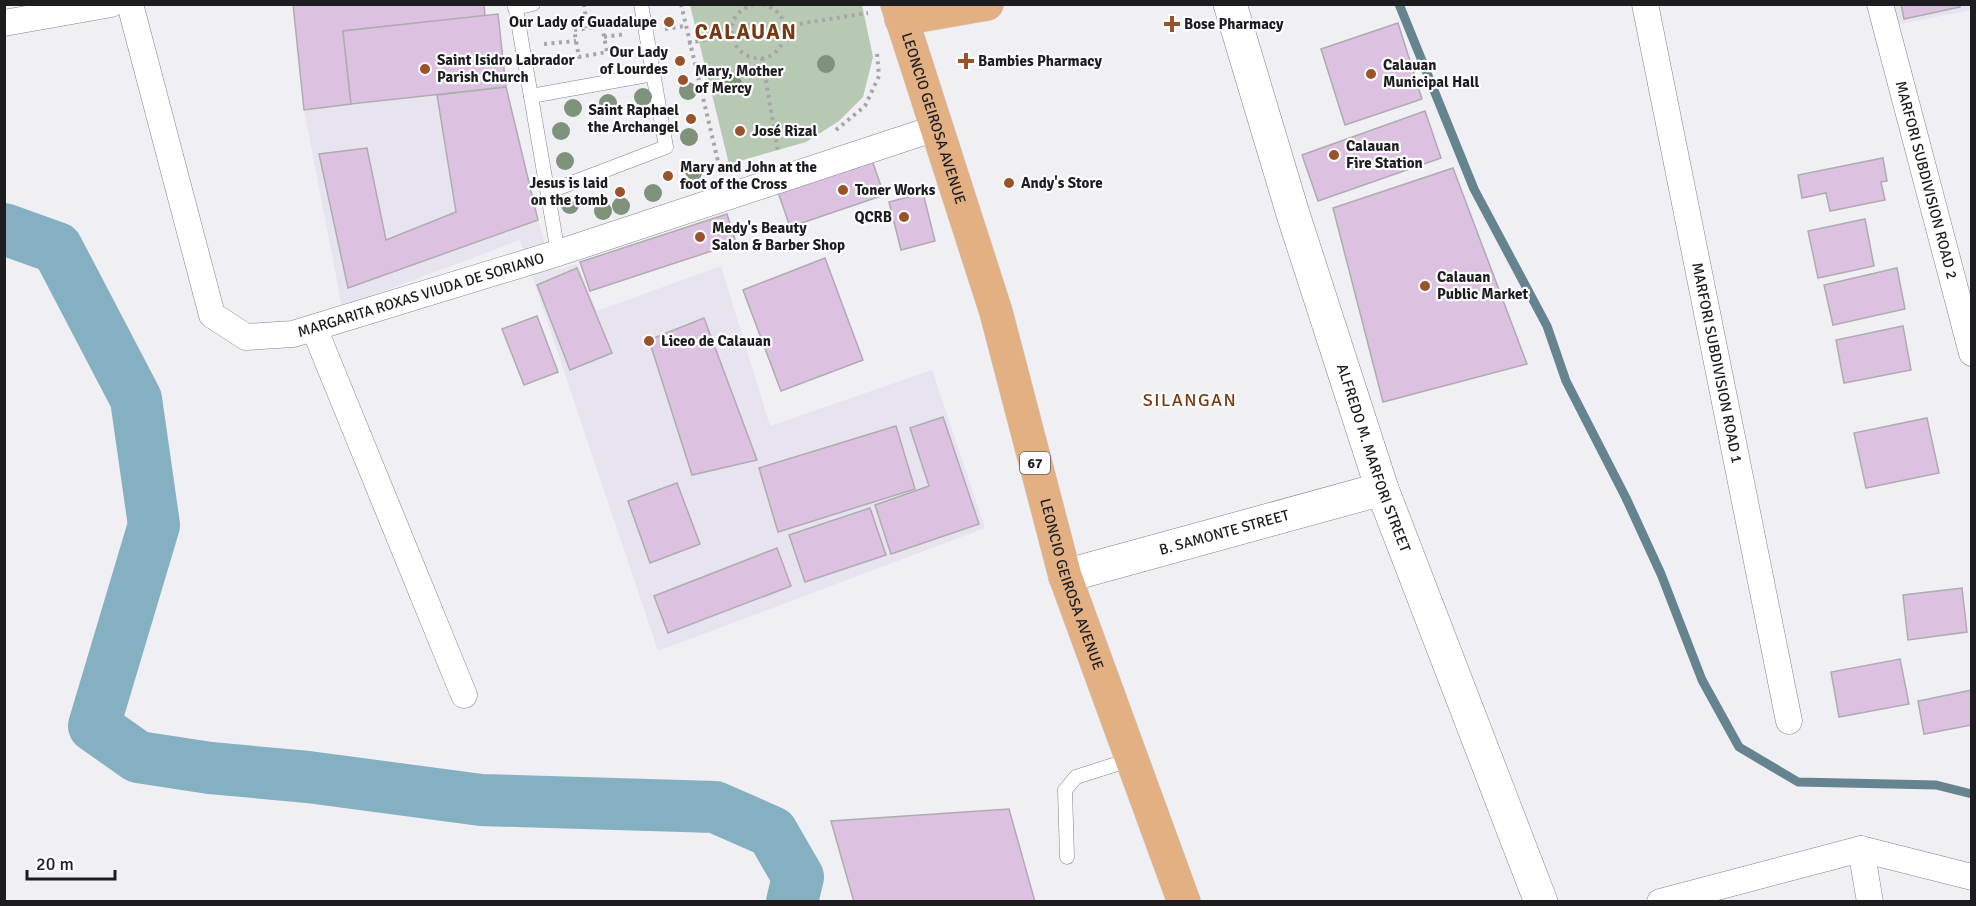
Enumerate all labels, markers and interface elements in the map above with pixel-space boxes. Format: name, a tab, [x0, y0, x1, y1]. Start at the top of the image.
place label: Our Lady of Guadalupe	[509, 13, 657, 31]
marker: Our Lady of Guadalupe	[662, 15, 676, 29]
place label: Bose Pharmacy	[1184, 15, 1284, 33]
marker: Bose Pharmacy	[1165, 17, 1179, 31]
district label: CALAUAN	[695, 19, 797, 45]
street label: LEONCIO GEIROSA AVENUE	[898, 30, 970, 206]
place label: Our Lady of Lourdes	[600, 43, 669, 78]
place label: Saint Isidro Labrador Parish Church	[437, 51, 574, 86]
place label: Bambies Pharmacy	[978, 52, 1102, 70]
marker: Our Lady of Lourdes	[673, 54, 687, 68]
marker: Bambies Pharmacy	[959, 54, 973, 68]
place label: Calauan Municipal Hall	[1383, 56, 1479, 91]
marker: Saint Isidro Labrador Parish Church	[418, 62, 432, 76]
place label: Mary, Mother of Mercy	[695, 62, 784, 97]
marker: Calauan Municipal Hall	[1364, 67, 1378, 81]
marker: Mary, Mother of Mercy	[676, 73, 690, 87]
street label: MARFORI SUBDIVISION ROAD 2	[1892, 79, 1961, 281]
place label: Saint Raphael the Archangel	[587, 101, 679, 136]
marker: Saint Raphael the Archangel	[684, 112, 698, 126]
place label: José Rizal	[752, 122, 817, 140]
marker: José Rizal	[733, 124, 747, 138]
place label: Calauan Fire Station	[1346, 137, 1423, 172]
marker: Calauan Fire Station	[1327, 148, 1341, 162]
place label: Mary and John at the foot of the Cross	[679, 158, 817, 193]
marker: Mary and John at the foot of the Cross	[661, 169, 675, 183]
place label: Jesus is laid on the tomb	[529, 174, 608, 209]
place label: Andy's Store	[1021, 174, 1103, 192]
marker: Andy's Store	[1002, 176, 1016, 190]
place label: Toner Works	[855, 181, 936, 199]
marker: Toner Works	[836, 183, 850, 197]
marker: Jesus is laid on the tomb	[613, 185, 627, 199]
place label: QCRB	[854, 208, 892, 226]
marker: QCRB	[897, 210, 911, 224]
place label: Medy's Beauty Salon & Barber Shop	[712, 219, 845, 254]
marker: Medy's Beauty Salon & Barber Shop	[693, 230, 707, 244]
street label: MARGARITA ROXAS VIUDA DE SORIANO	[296, 249, 546, 341]
street label: MARFORI SUBDIVISION ROAD 1	[1688, 261, 1746, 465]
place label: Calauan Public Market	[1437, 268, 1529, 303]
marker: Calauan Public Market	[1418, 279, 1432, 293]
place label: Liceo de Calauan	[661, 332, 771, 350]
marker: Liceo de Calauan	[642, 334, 656, 348]
street label: ALFREDO M. MARFORI STREET	[1333, 361, 1415, 555]
district label: SILANGAN	[1143, 389, 1237, 411]
road number: 67	[1020, 452, 1050, 474]
street label: LEONCIO GEIROSA AVENUE	[1036, 496, 1107, 672]
street label: B. SAMONTE STREET	[1157, 506, 1292, 559]
scale bar	[27, 843, 116, 881]
text: 20 m	[36, 853, 74, 875]

